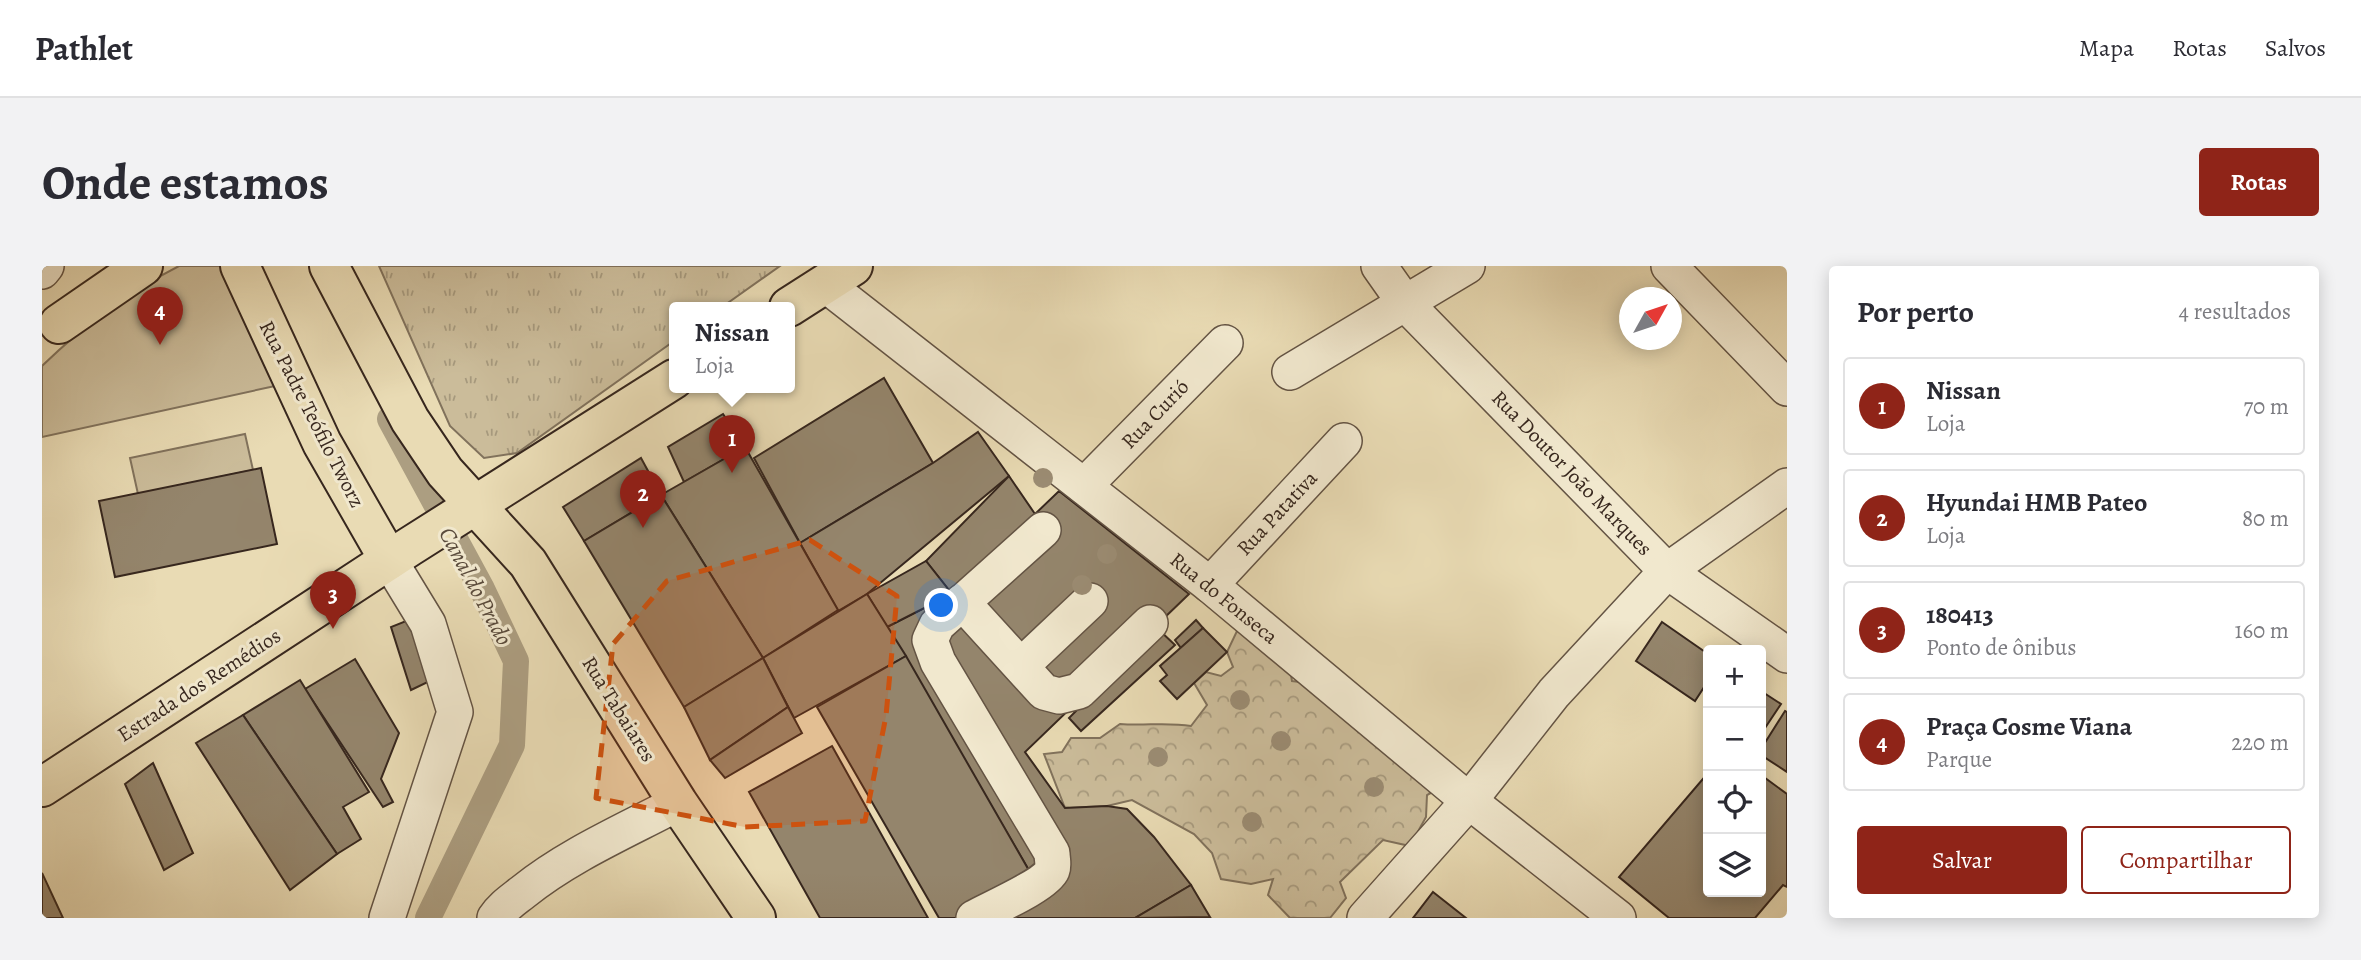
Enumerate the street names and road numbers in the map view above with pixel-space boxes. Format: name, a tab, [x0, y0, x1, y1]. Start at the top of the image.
street label: Rua Padre Teófilo Tworz	[253, 316, 371, 512]
street label: Rua Curió	[1115, 373, 1195, 455]
street label: Rua Doutor João Marques	[1486, 384, 1658, 562]
street label: Rua Patativa	[1230, 464, 1324, 562]
street label: Rua do Fonseca	[1164, 546, 1284, 650]
street label: Estrada dos Remédios	[112, 622, 286, 748]
street label: Rua Tabaiares	[575, 651, 663, 767]

